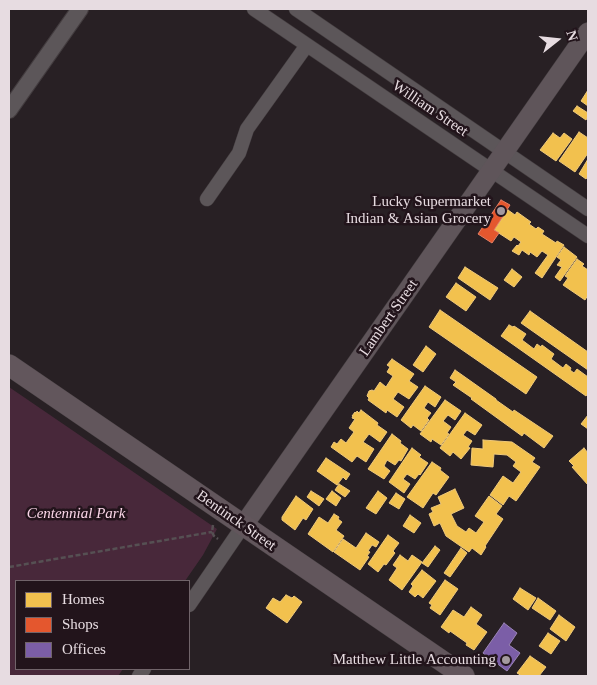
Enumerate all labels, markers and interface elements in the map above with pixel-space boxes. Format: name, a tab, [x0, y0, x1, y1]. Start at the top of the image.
north arrow	[532, 15, 582, 65]
text: N	[563, 29, 581, 43]
street label: William Street	[389, 77, 471, 141]
place label: Lucky Supermarket Indian & Asian Grocery	[346, 193, 491, 228]
marker: Lucky Supermarket Indian & Asian Grocery	[495, 205, 507, 217]
street label: Lambert Street	[356, 276, 422, 360]
street label: Bentinck Street	[193, 487, 279, 555]
park label: Centennial Park	[27, 505, 125, 523]
legend	[15, 580, 190, 670]
text: Homes	[62, 591, 105, 607]
text: Shops	[62, 616, 99, 632]
text: Offices	[62, 641, 106, 657]
place label: Matthew Little Accounting	[333, 651, 496, 669]
marker: Matthew Little Accounting	[500, 654, 512, 666]

